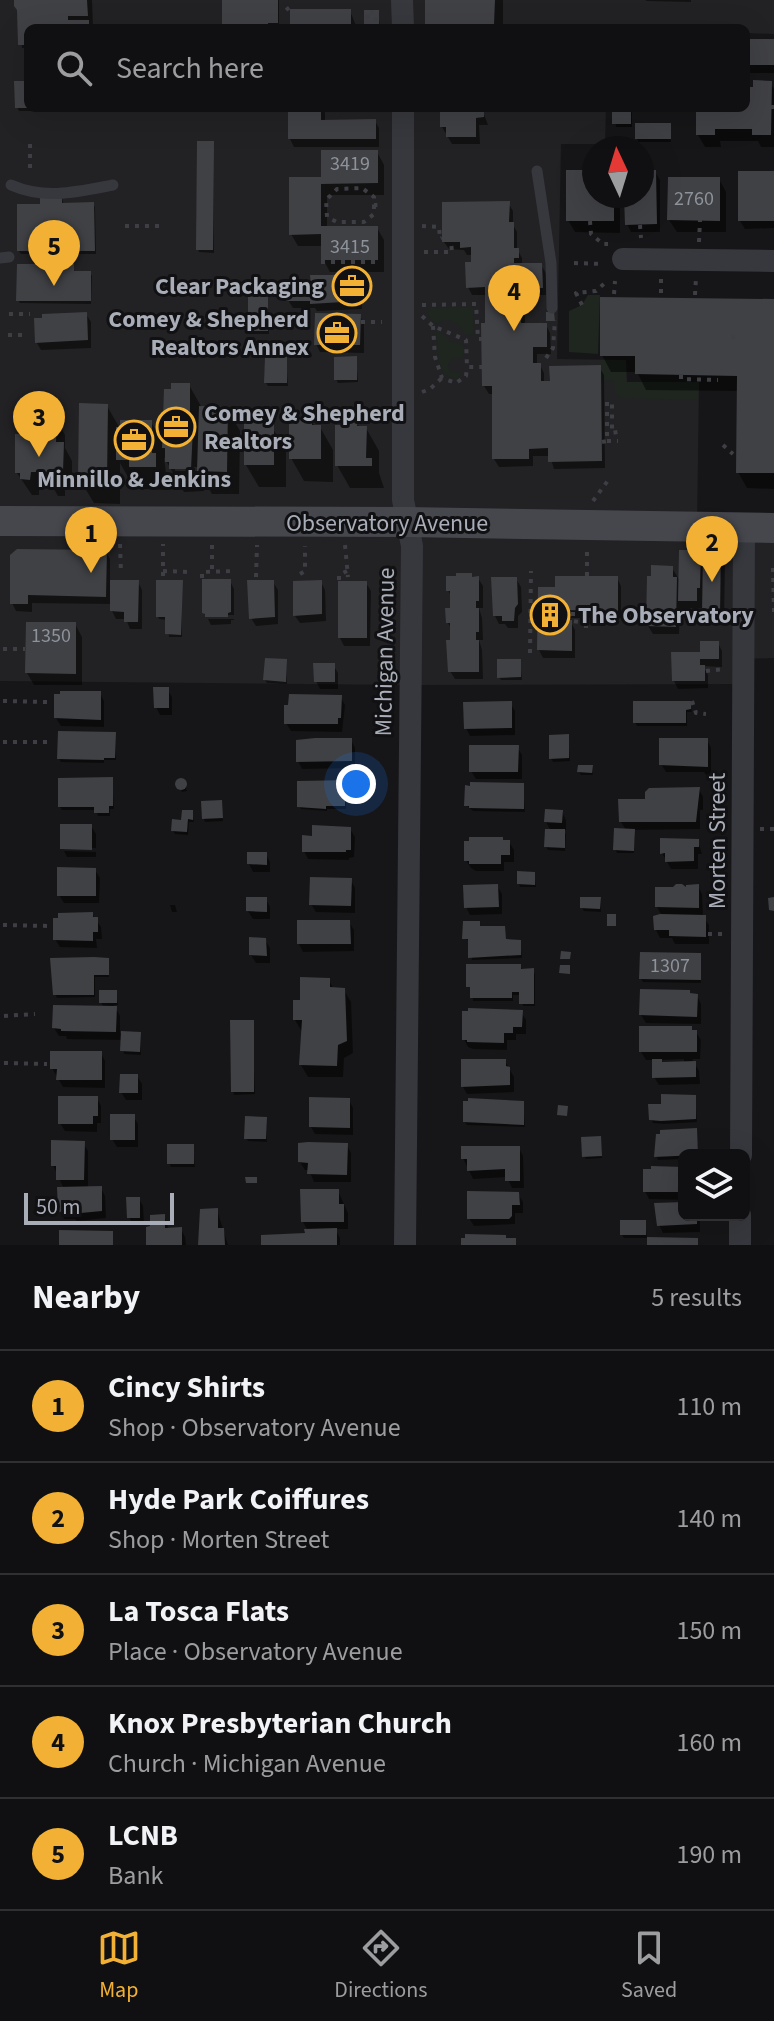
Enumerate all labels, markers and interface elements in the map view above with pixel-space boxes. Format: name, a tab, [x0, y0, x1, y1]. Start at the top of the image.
search box	[24, 24, 750, 112]
icon: search	[52, 46, 96, 90]
text: Search here	[116, 47, 264, 90]
north arrow	[582, 136, 654, 208]
house number: 3419	[330, 150, 370, 178]
house number: 2760	[674, 185, 714, 213]
pin: 5	[28, 220, 80, 286]
house number: 3415	[330, 233, 370, 261]
office icon: Clear Packaging	[331, 265, 373, 307]
pin: 4	[488, 265, 540, 331]
place label: Clear Packaging	[155, 269, 324, 304]
place label: Comey & Shepherd Realtors Annex	[108, 302, 309, 365]
office icon: Comey & Shepherd Realtors Annex	[316, 312, 358, 354]
pin: 3	[13, 391, 65, 457]
place label: Comey & Shepherd Realtors	[204, 396, 405, 459]
office icon: Comey & Shepherd Realtors	[155, 406, 197, 448]
office icon: Minnillo & Jenkins	[113, 419, 155, 461]
place label: Minnillo & Jenkins	[37, 462, 231, 497]
street label: Observatory Avenue	[286, 506, 488, 541]
pin: 1	[65, 507, 117, 573]
pin: 2	[686, 516, 738, 582]
street label: Michigan Avenue	[366, 567, 404, 737]
building icon: The Observatory	[529, 594, 571, 636]
place label: The Observatory	[578, 598, 754, 633]
house number: 1350	[31, 622, 71, 650]
your location	[336, 764, 376, 804]
street label: Morten Street	[700, 773, 735, 909]
house number: 1307	[650, 952, 690, 980]
map controls	[678, 1149, 750, 1221]
button: layers	[678, 1149, 750, 1221]
scale bar	[24, 1189, 174, 1225]
text: 50 m	[36, 1191, 81, 1223]
text: Nearby	[32, 1273, 140, 1322]
text: 5 results	[651, 1279, 742, 1316]
text: Cincy Shirts	[108, 1366, 265, 1409]
text: 1	[51, 1388, 65, 1425]
text: 110 m	[676, 1388, 742, 1425]
text: Shop · Observatory Avenue	[108, 1409, 401, 1446]
text: Hyde Park Coiffures	[108, 1478, 369, 1521]
text: 2	[51, 1500, 65, 1537]
text: 140 m	[676, 1500, 742, 1537]
text: Shop · Morten Street	[108, 1521, 329, 1558]
text: La Tosca Flats	[108, 1590, 289, 1633]
text: 3	[51, 1612, 65, 1649]
text: 150 m	[676, 1612, 742, 1649]
text: Place · Observatory Avenue	[108, 1633, 403, 1670]
text: Knox Presbyterian Church	[108, 1702, 452, 1745]
text: 4	[51, 1724, 65, 1761]
text: 160 m	[676, 1724, 742, 1761]
text: Church · Michigan Avenue	[108, 1745, 386, 1782]
text: LCNB	[108, 1814, 178, 1857]
text: 5	[51, 1836, 65, 1873]
text: 190 m	[676, 1836, 742, 1873]
text: Bank	[108, 1857, 163, 1894]
tab: Map	[97, 1926, 141, 2006]
tab: Directions	[334, 1926, 427, 2006]
tab: Saved	[621, 1926, 677, 2006]

